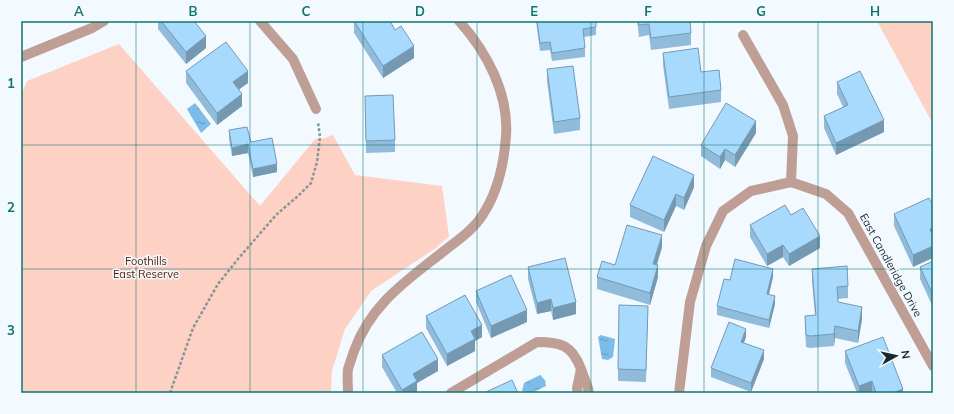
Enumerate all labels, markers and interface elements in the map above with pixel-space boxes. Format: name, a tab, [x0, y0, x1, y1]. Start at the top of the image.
text: A	[74, 3, 84, 19]
text: B	[189, 3, 198, 19]
text: C	[302, 3, 311, 19]
text: D	[415, 3, 425, 19]
text: E	[530, 3, 538, 19]
text: F	[644, 3, 652, 19]
text: G	[756, 3, 766, 19]
text: H	[870, 3, 880, 19]
text: 1	[7, 75, 15, 91]
text: 2	[7, 199, 15, 215]
street label: East Candleridge Drive	[857, 211, 925, 319]
park label: Foothills East Reserve	[113, 254, 179, 281]
text: 3	[7, 322, 15, 338]
north arrow	[876, 336, 916, 376]
text: N	[898, 350, 913, 360]

